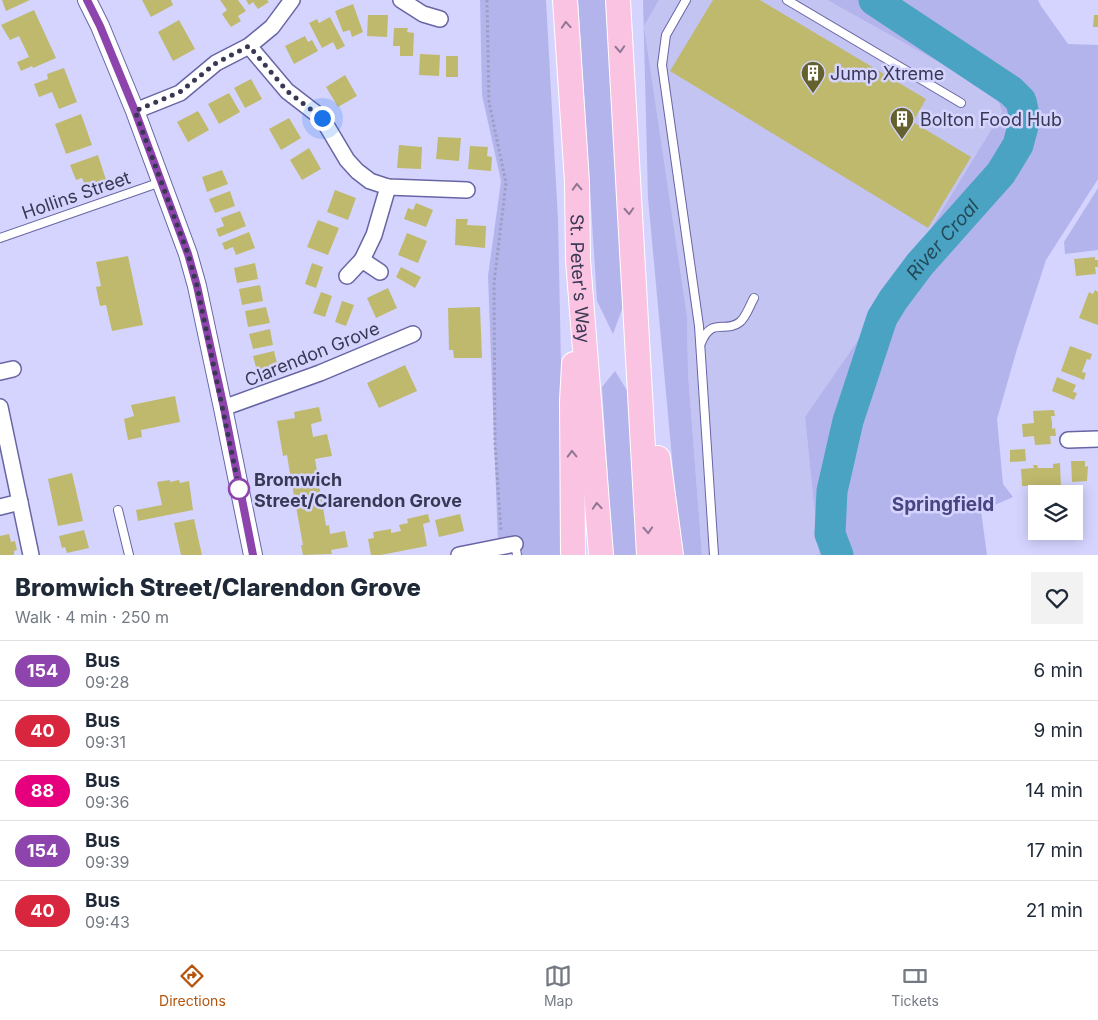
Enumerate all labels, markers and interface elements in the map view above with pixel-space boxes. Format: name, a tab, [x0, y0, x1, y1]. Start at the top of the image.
one-way arrow	[561, 21, 572, 29]
one-way arrow	[615, 45, 626, 53]
building icon: Jump Xtreme	[800, 60, 826, 94]
place label: Jump Xtreme	[830, 63, 944, 84]
your location	[310, 106, 335, 131]
building icon: Bolton Food Hub	[889, 106, 915, 140]
place label: Bolton Food Hub	[920, 109, 1062, 130]
street label: Hollins Street	[19, 167, 133, 223]
one-way arrow	[572, 183, 582, 190]
water label: River Croal	[901, 194, 984, 284]
one-way arrow	[624, 207, 635, 215]
street label: St. Peter's Way	[567, 214, 595, 344]
street label: Clarendon Grove	[242, 317, 382, 391]
one-way arrow	[567, 450, 578, 458]
place label: Bromwich Street/Clarendon Grove	[254, 469, 462, 511]
marker: Bromwich Street/Clarendon Grove	[228, 478, 250, 500]
map controls	[1028, 485, 1083, 540]
button: layers	[1028, 485, 1083, 540]
district label: Springfield	[892, 493, 994, 516]
one-way arrow	[592, 502, 603, 510]
one-way arrow	[642, 527, 653, 535]
button: heart	[1031, 572, 1083, 624]
text: Bromwich Street/Clarendon Grove	[15, 573, 421, 602]
text: Walk · 4 min · 250 m	[15, 607, 169, 627]
text: Bus	[85, 649, 120, 672]
text: 6 min	[1033, 659, 1083, 682]
text: 154	[27, 660, 58, 681]
text: 09:28	[85, 672, 129, 692]
text: Bus	[85, 709, 120, 732]
text: 9 min	[1033, 719, 1083, 742]
text: 40	[30, 720, 55, 741]
text: 09:31	[85, 732, 126, 752]
text: Bus	[85, 769, 120, 792]
text: 14 min	[1025, 779, 1083, 802]
text: 88	[31, 780, 54, 801]
text: 09:36	[85, 792, 129, 812]
text: Bus	[85, 829, 120, 852]
text: 17 min	[1027, 839, 1083, 862]
text: 154	[27, 840, 58, 861]
text: 09:39	[85, 852, 129, 872]
text: Bus	[85, 889, 120, 912]
text: 21 min	[1026, 899, 1083, 922]
text: 40	[30, 900, 55, 921]
text: 09:43	[85, 912, 130, 932]
tab: Directions	[159, 962, 226, 1009]
tab: Map	[544, 962, 573, 1009]
tab: Tickets	[891, 962, 939, 1009]

